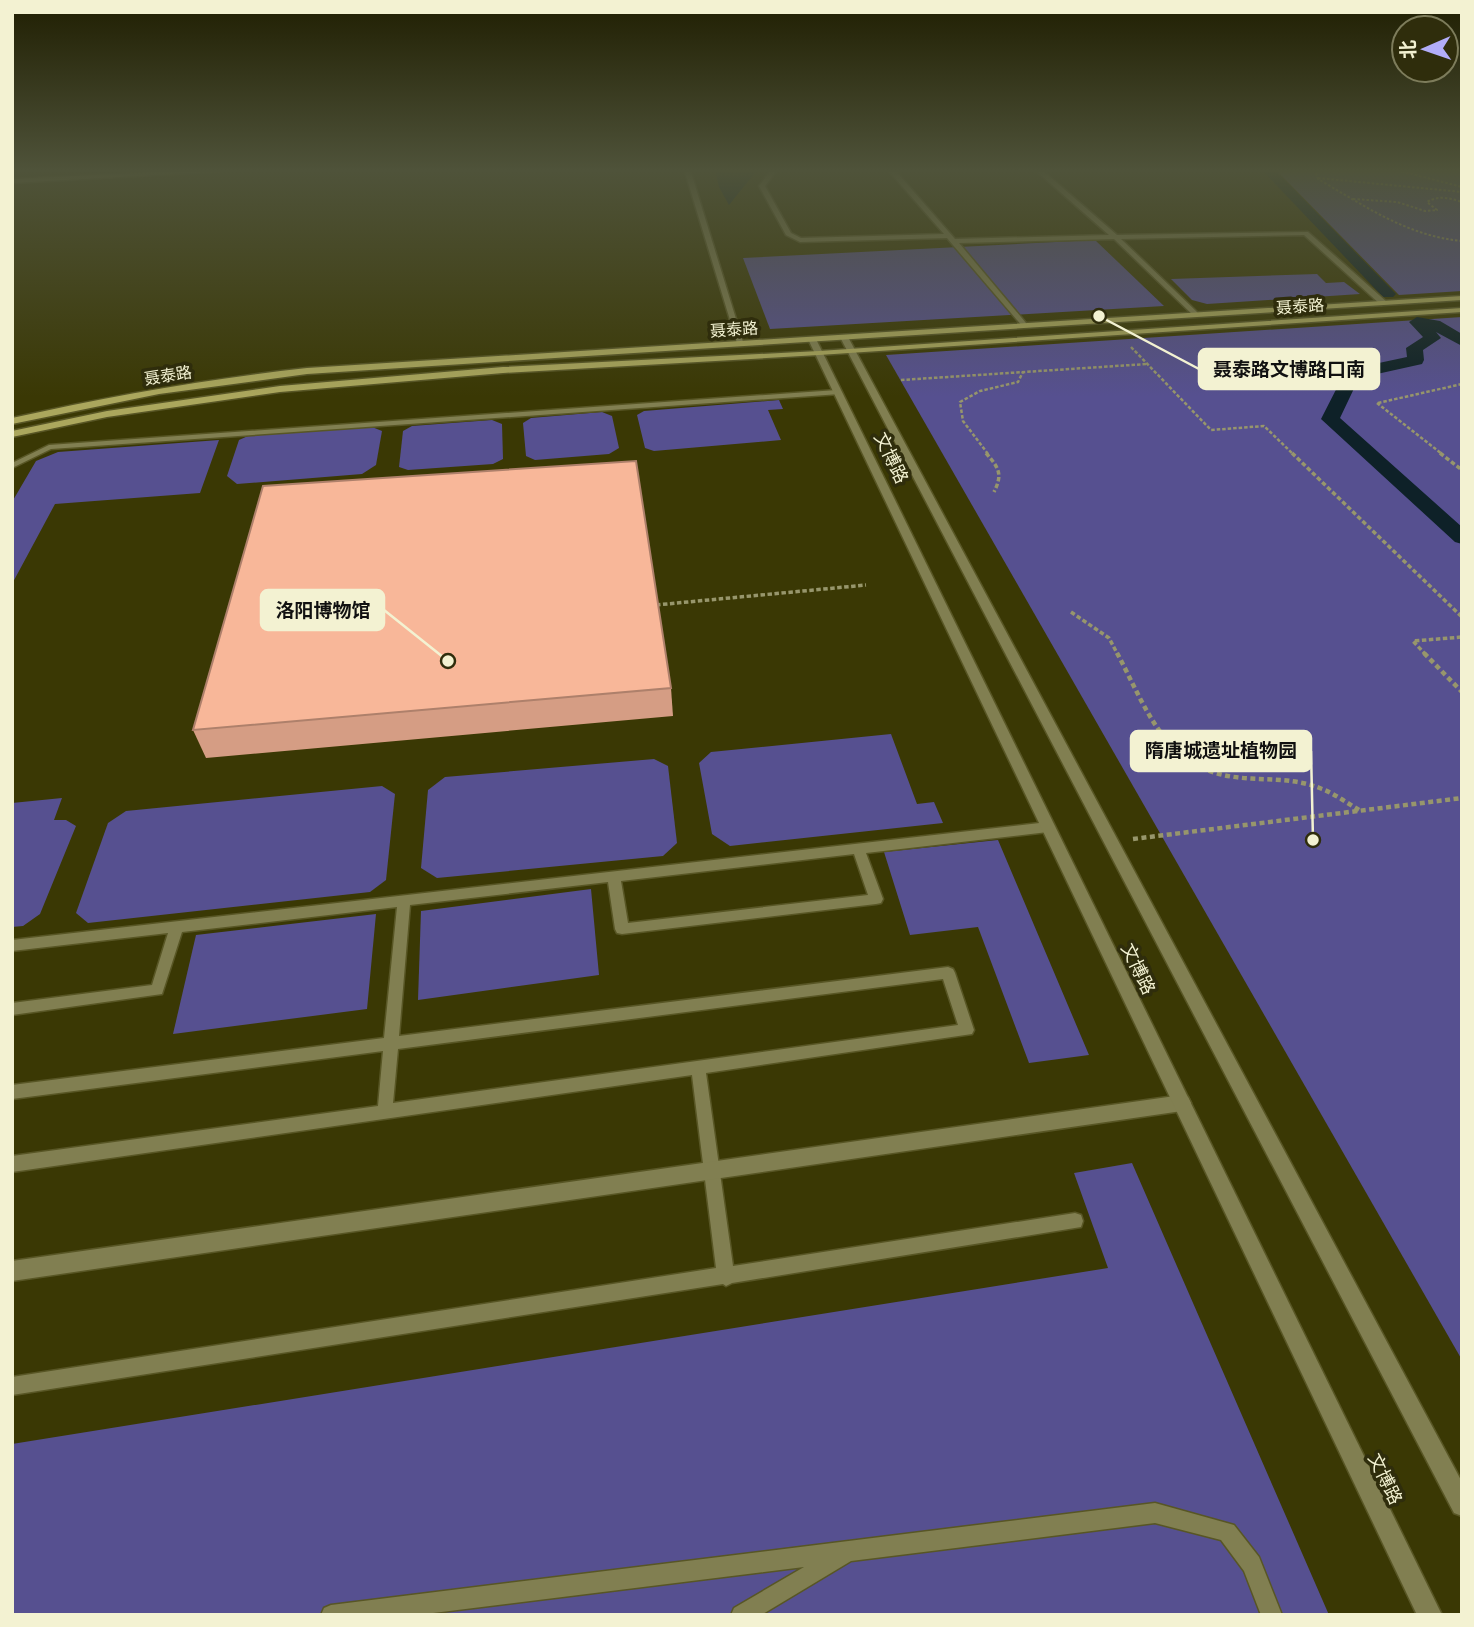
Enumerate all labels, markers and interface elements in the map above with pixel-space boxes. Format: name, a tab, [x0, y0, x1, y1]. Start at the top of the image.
north arrow	[1390, 14, 1460, 84]
text: 北	[1393, 40, 1420, 60]
street label: 聂泰路	[1275, 291, 1325, 319]
street label: 聂泰路	[709, 314, 759, 342]
callout: 聂泰路文博路口南	[1199, 349, 1379, 389]
text: 聂泰路文博路口南	[1213, 354, 1365, 381]
street label: 聂泰路	[142, 358, 193, 390]
street label: 文博路	[869, 427, 916, 487]
callout: 洛阳博物馆	[261, 590, 384, 630]
text: 洛阳博物馆	[275, 595, 371, 622]
callout: 隋唐城遗址植物园	[1131, 731, 1311, 771]
text: 隋唐城遗址植物园	[1145, 735, 1297, 762]
street label: 文博路	[1116, 938, 1163, 998]
street label: 文博路	[1363, 1448, 1410, 1508]

